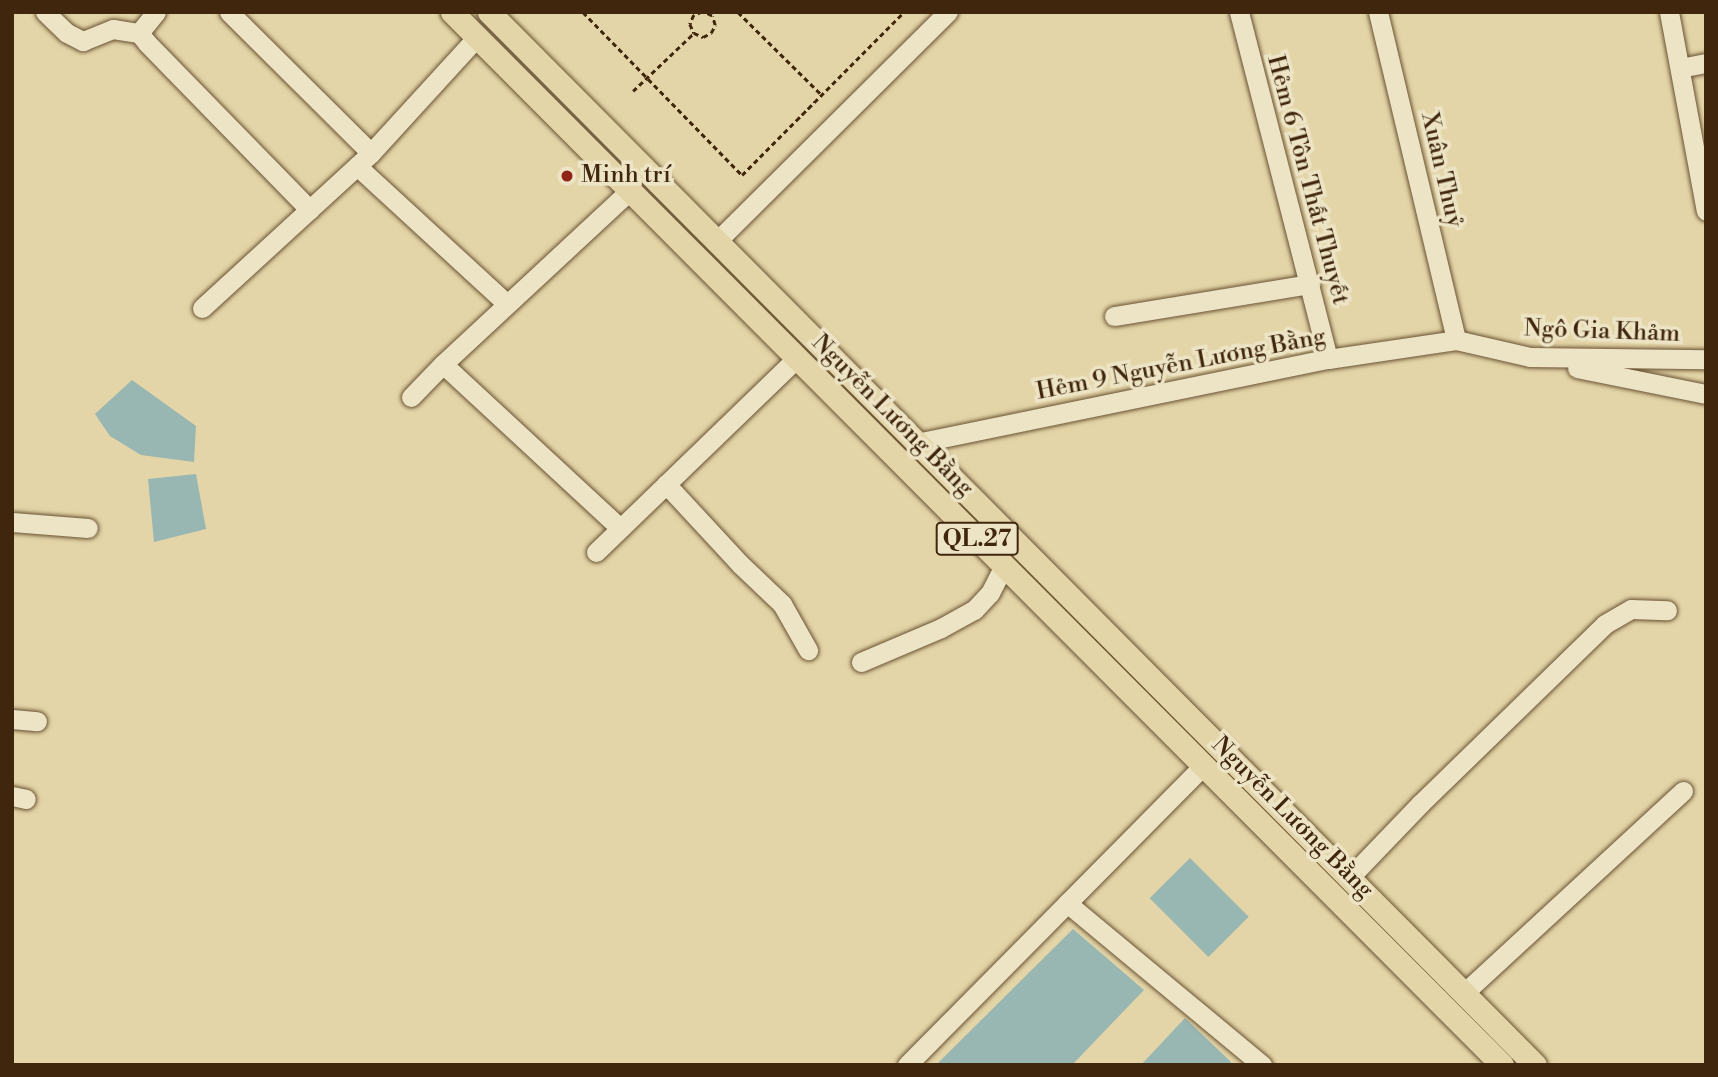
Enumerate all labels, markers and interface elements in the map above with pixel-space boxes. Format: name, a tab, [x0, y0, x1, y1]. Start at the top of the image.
street label: Hẻm 6 Tôn Thất Thuyết	[1260, 52, 1354, 308]
street label: Xuân Thuỷ	[1414, 110, 1468, 230]
place label: Minh trí	[581, 162, 671, 190]
marker: Minh trí	[559, 168, 575, 184]
street label: Ngô Gia Khảm	[1523, 315, 1681, 349]
street label: Hẻm 9 Nguyễn Lương Bằng	[1034, 323, 1328, 407]
street label: Nguyễn Lương Bằng	[805, 329, 979, 503]
road number: QL.27	[935, 520, 1019, 558]
street label: Nguyễn Lương Bằng	[1205, 731, 1379, 905]

